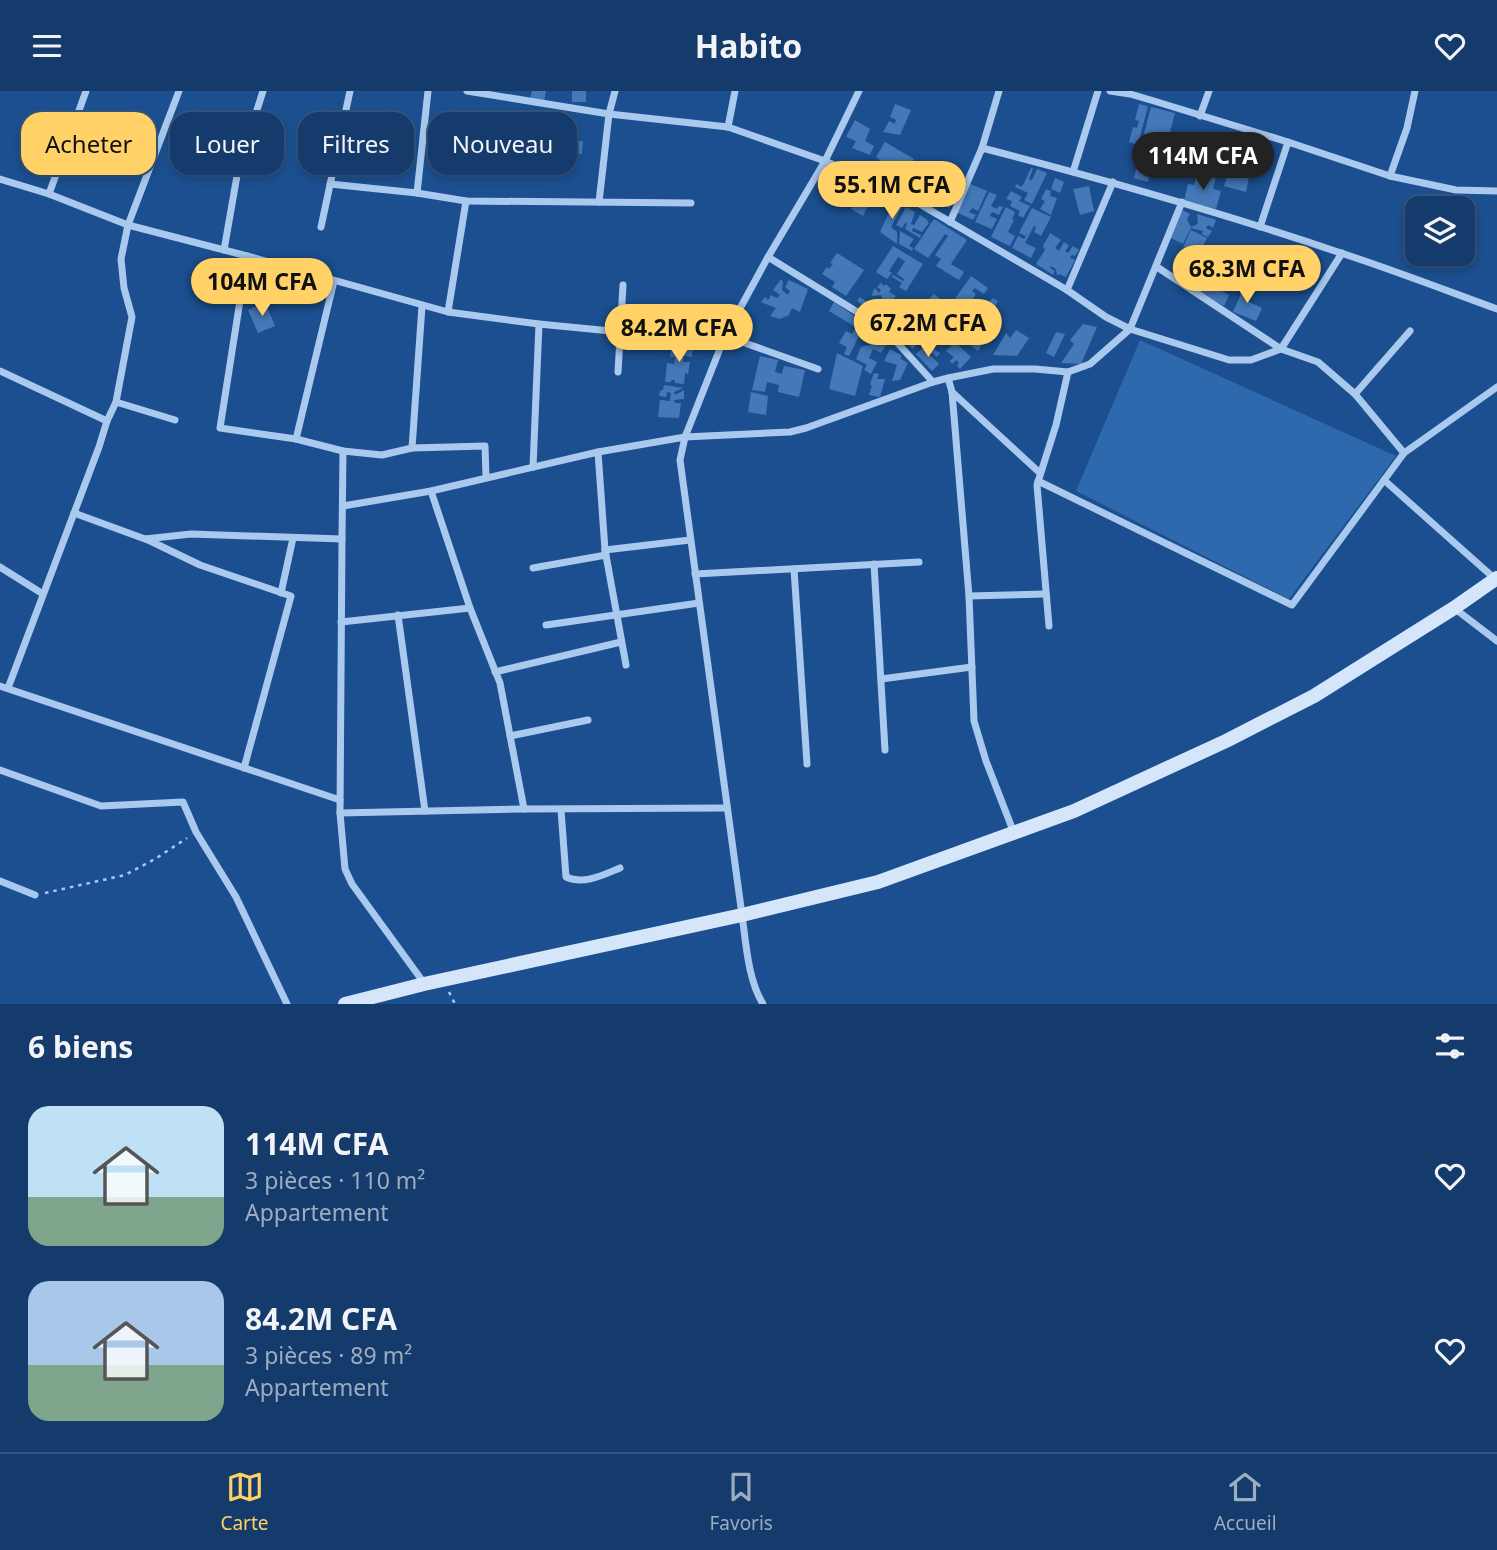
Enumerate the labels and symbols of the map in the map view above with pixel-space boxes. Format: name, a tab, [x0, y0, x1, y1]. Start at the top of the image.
pin: 114M CFA	[1131, 133, 1275, 192]
pin: 55.1M CFA	[812, 162, 972, 221]
pin: 68.3M CFA	[1167, 245, 1327, 305]
pin: 104M CFA	[190, 259, 334, 318]
pin: 67.2M CFA	[848, 299, 1008, 359]
pin: 84.2M CFA	[599, 305, 759, 364]

